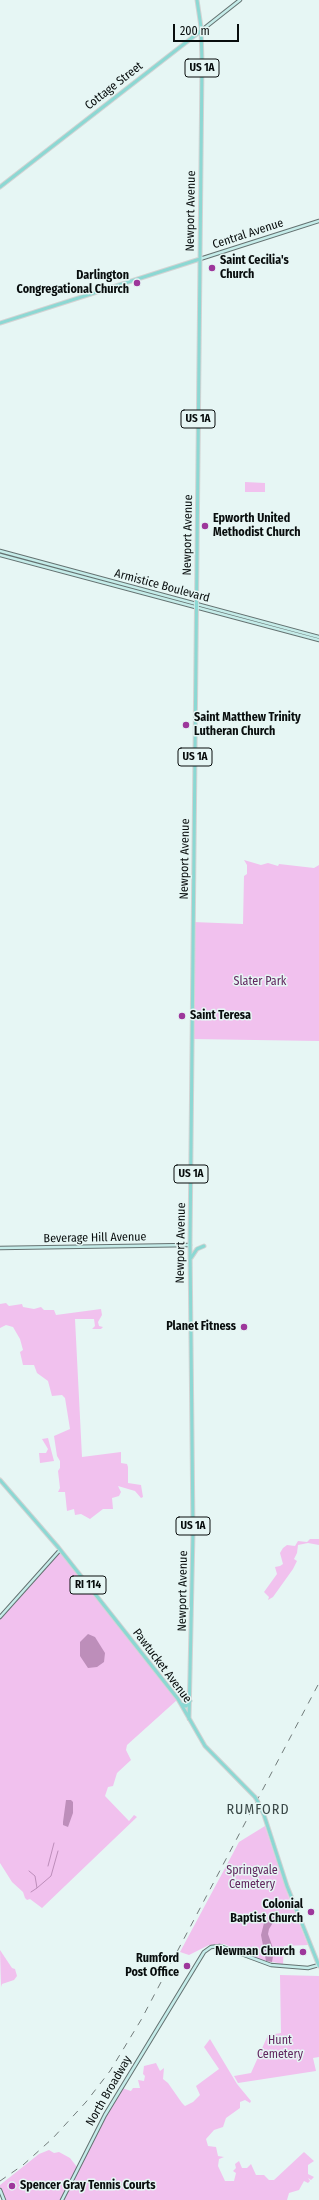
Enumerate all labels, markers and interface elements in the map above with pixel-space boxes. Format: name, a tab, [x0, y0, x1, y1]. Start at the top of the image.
scale bar	[175, 16, 241, 42]
text: 200 m	[180, 24, 210, 38]
street label: Cottage Street	[82, 59, 146, 113]
road number: US 1A	[185, 59, 219, 77]
street label: Newport Avenue	[183, 171, 199, 251]
street label: Central Avenue	[211, 216, 285, 252]
place label: Saint Cecilia's Church	[220, 254, 289, 282]
marker: Saint Cecilia's Church	[207, 263, 217, 273]
place label: Darlington Congregational Church	[17, 269, 129, 297]
marker: Darlington Congregational Church	[132, 278, 142, 288]
road number: US 1A	[181, 410, 215, 428]
street label: Newport Avenue	[180, 495, 196, 575]
place label: Epworth United Methodist Church	[213, 512, 301, 540]
marker: Epworth United Methodist Church	[200, 521, 210, 531]
street label: Armistice Boulevard	[113, 566, 211, 606]
place label: Saint Matthew Trinity Lutheran Church	[194, 711, 301, 739]
marker: Saint Matthew Trinity Lutheran Church	[181, 720, 191, 730]
road number: US 1A	[178, 748, 212, 766]
street label: Newport Avenue	[177, 819, 193, 899]
park label: Slater Park	[234, 975, 286, 989]
place label: Saint Teresa	[190, 1009, 251, 1023]
marker: Saint Teresa	[177, 1011, 187, 1021]
road number: US 1A	[174, 1165, 208, 1183]
street label: Newport Avenue	[173, 1203, 189, 1283]
street label: Beverage Hill Avenue	[43, 1230, 147, 1246]
place label: Planet Fitness	[166, 1320, 236, 1334]
marker: Planet Fitness	[239, 1322, 249, 1332]
road number: US 1A	[176, 1517, 210, 1535]
street label: Newport Avenue	[175, 1551, 191, 1631]
road number: RI 114	[70, 1576, 106, 1594]
street label: Pawtucket Avenue	[130, 1626, 194, 1706]
district label: RUMFORD	[226, 1802, 290, 1818]
park label: Springvale Cemetery	[226, 1864, 278, 1892]
place label: Colonial Baptist Church	[230, 1898, 303, 1926]
marker: Colonial Baptist Church	[306, 1907, 316, 1917]
place label: Newman Church	[215, 1945, 295, 1959]
marker: Newman Church	[298, 1947, 308, 1957]
place label: Rumford Post Office	[125, 1952, 179, 1980]
marker: Rumford Post Office	[182, 1961, 192, 1971]
park label: Hunt Cemetery	[257, 2034, 303, 2062]
street label: North Broadway	[83, 2053, 135, 2129]
place label: Spencer Gray Tennis Courts	[20, 2179, 155, 2193]
marker: Spencer Gray Tennis Courts	[7, 2181, 17, 2191]

